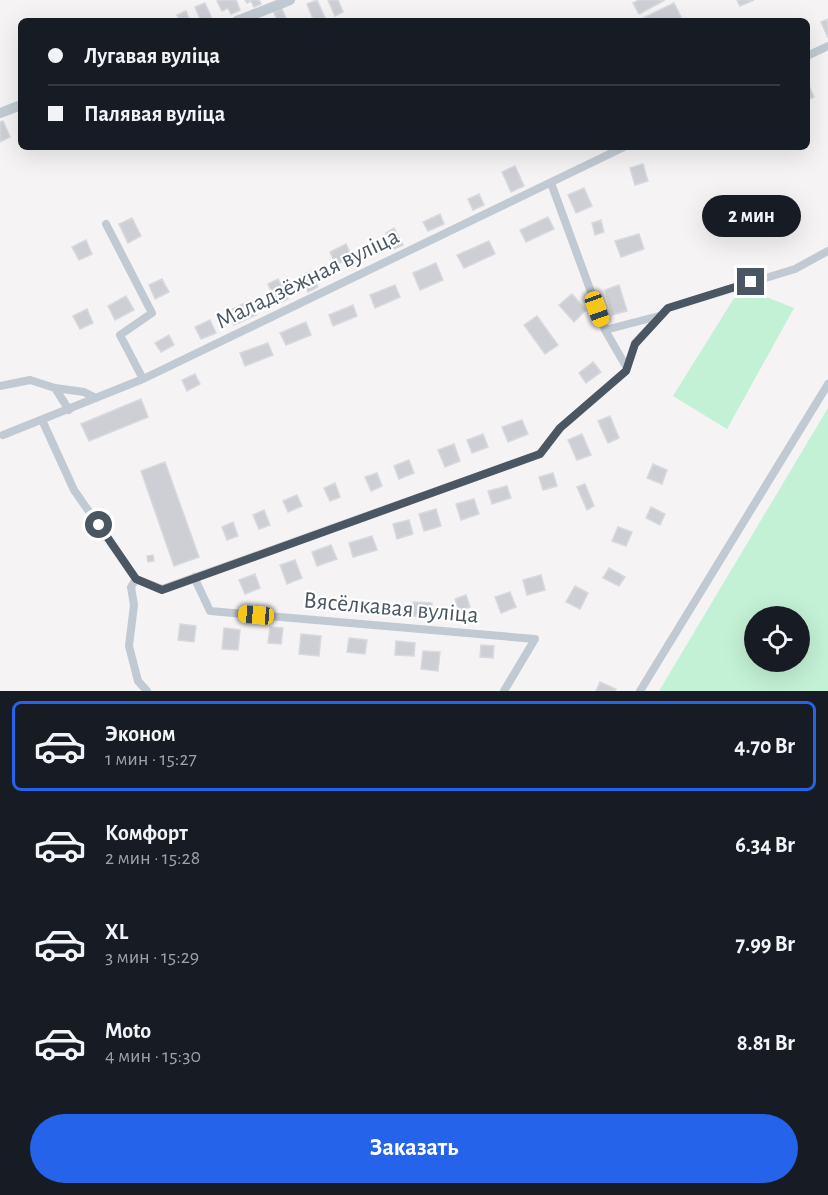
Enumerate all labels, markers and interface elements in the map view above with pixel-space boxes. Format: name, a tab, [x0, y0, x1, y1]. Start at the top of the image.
text: Лугавая вуліца	[84, 45, 220, 67]
text: Палявая вуліца	[84, 103, 225, 125]
callout: 2 мин	[702, 195, 801, 237]
text: 2 мин	[728, 206, 775, 226]
street label: Маладзёжная вуліца	[212, 224, 403, 334]
route end	[737, 268, 764, 295]
car	[582, 289, 612, 329]
route start	[85, 511, 112, 538]
street label: Вясёлкавая вуліца	[302, 588, 480, 628]
car	[237, 604, 275, 626]
map controls	[744, 606, 810, 672]
button: locate	[744, 606, 810, 672]
icon: car	[33, 719, 87, 773]
text: Эконом	[105, 723, 176, 745]
text: 4.70 Br	[734, 735, 795, 757]
text: 1 мин · 15:27	[105, 749, 197, 769]
icon: car	[33, 818, 87, 872]
text: Комфорт	[105, 822, 188, 844]
text: 6.34 Br	[735, 834, 795, 856]
text: 2 мин · 15:28	[105, 848, 200, 868]
icon: car	[33, 917, 87, 971]
text: XL	[105, 921, 128, 943]
text: 7.99 Br	[736, 933, 795, 955]
text: 3 мин · 15:29	[105, 947, 199, 967]
icon: car	[33, 1016, 87, 1070]
text: Moto	[105, 1020, 151, 1042]
text: 8.81 Br	[737, 1032, 795, 1054]
text: 4 мин · 15:30	[105, 1046, 201, 1066]
button: Заказать	[30, 1114, 798, 1183]

